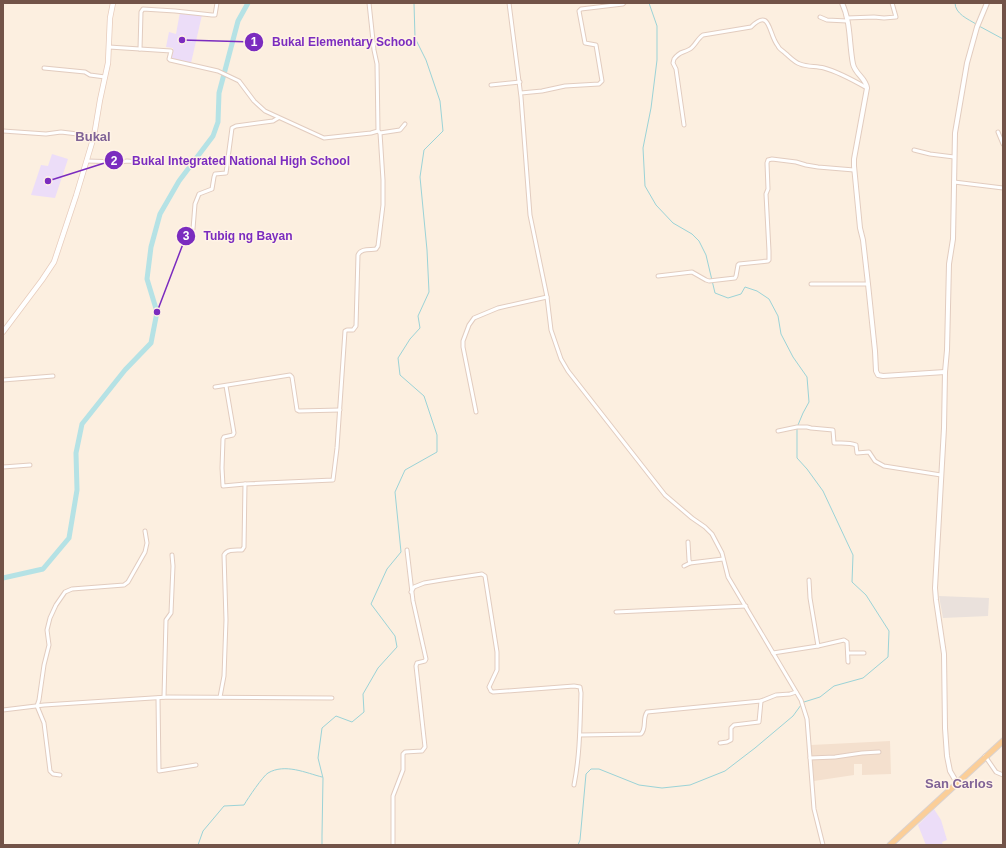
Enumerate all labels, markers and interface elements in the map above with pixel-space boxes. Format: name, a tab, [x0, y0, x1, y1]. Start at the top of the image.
callout: Bukal Elementary School	[244, 30, 424, 54]
text: 1	[251, 35, 258, 49]
text: Bukal Elementary School	[272, 35, 416, 49]
district label: Bukal	[75, 129, 111, 144]
callout: Bukal Integrated National High School	[104, 148, 358, 172]
text: 2	[111, 154, 118, 168]
text: Bukal Integrated National High School	[132, 154, 350, 168]
callout: Tubig ng Bayan	[176, 224, 301, 248]
text: 3	[183, 229, 190, 243]
text: Tubig ng Bayan	[203, 229, 293, 243]
district label: San Carlos	[925, 776, 993, 791]

